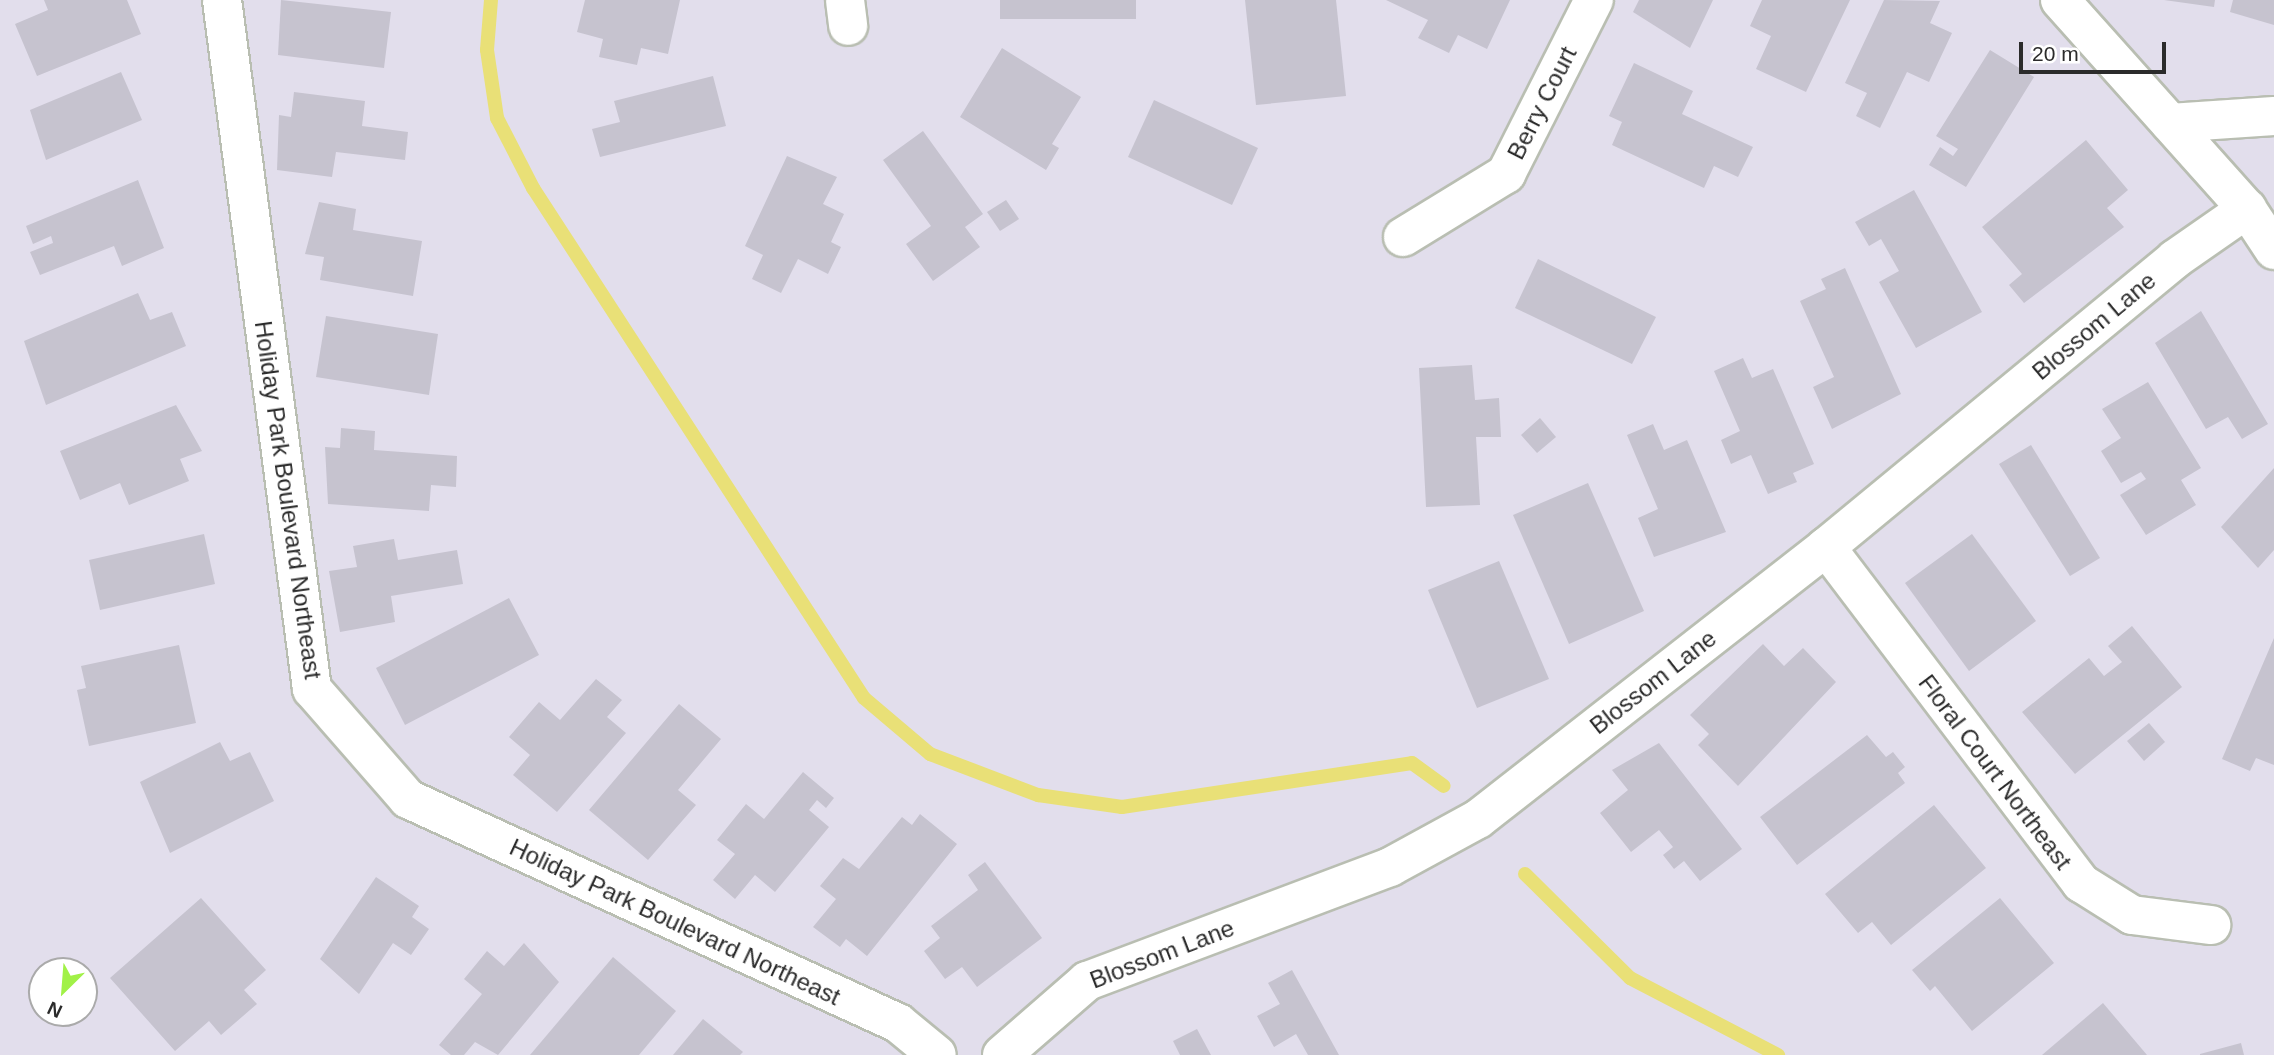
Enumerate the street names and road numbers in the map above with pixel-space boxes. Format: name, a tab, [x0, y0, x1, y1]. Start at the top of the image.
street label: Berry Court	[1501, 42, 1583, 164]
street label: Blossom Lane	[2026, 266, 2162, 386]
street label: Holiday Park Boulevard Northeast	[249, 319, 327, 681]
street label: Blossom Lane	[1584, 624, 1722, 740]
street label: Floral Court Northeast	[1912, 669, 2078, 875]
street label: Holiday Park Boulevard Northeast	[505, 833, 845, 1011]
street label: Blossom Lane	[1086, 913, 1238, 995]

